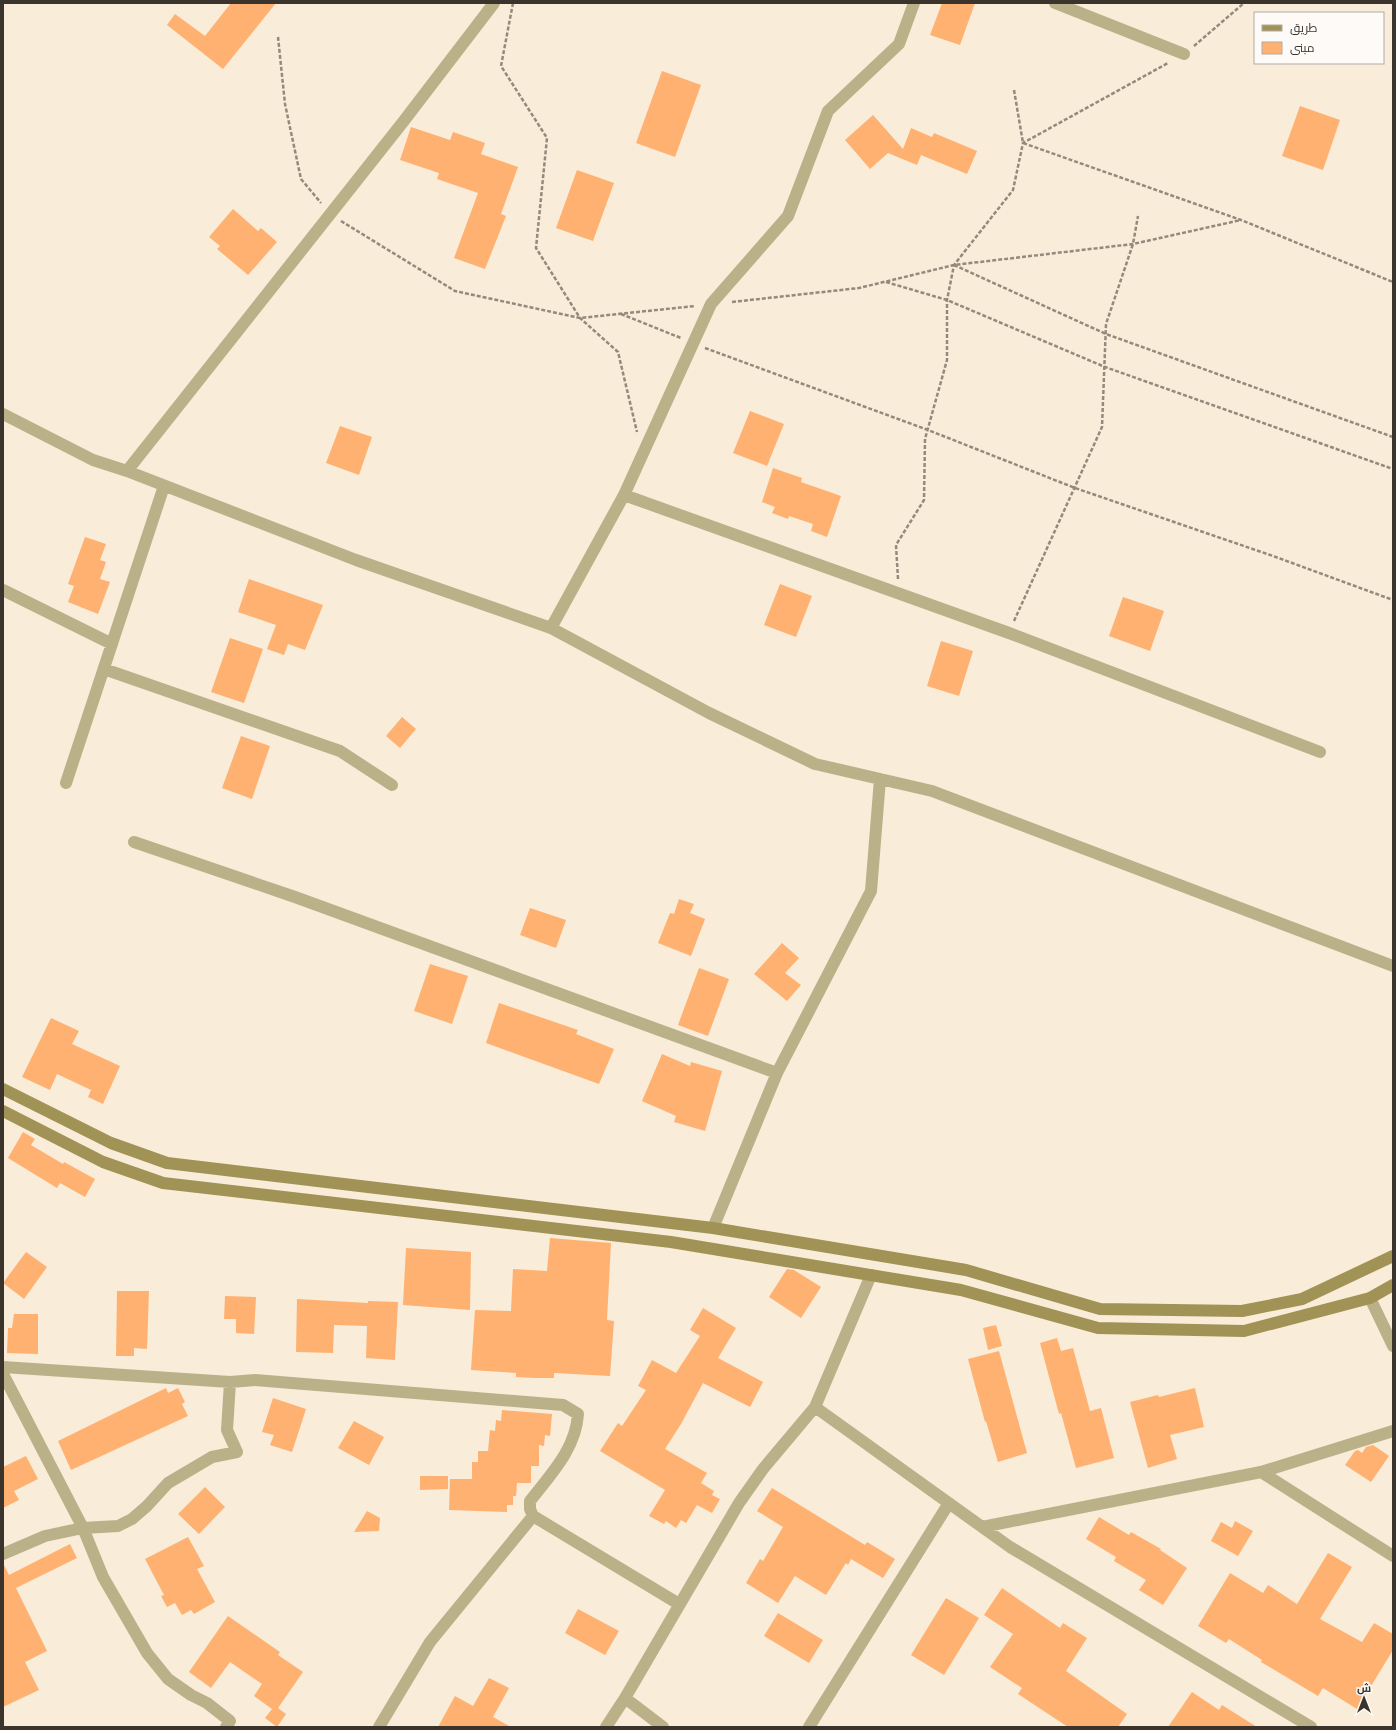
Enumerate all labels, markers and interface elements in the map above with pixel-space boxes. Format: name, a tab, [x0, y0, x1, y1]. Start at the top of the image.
legend	[1254, 12, 1384, 64]
text: طريق	[1290, 20, 1318, 35]
text: مبنى	[1290, 40, 1315, 55]
north arrow	[1344, 1678, 1384, 1718]
text: ش	[1357, 1681, 1371, 1695]

